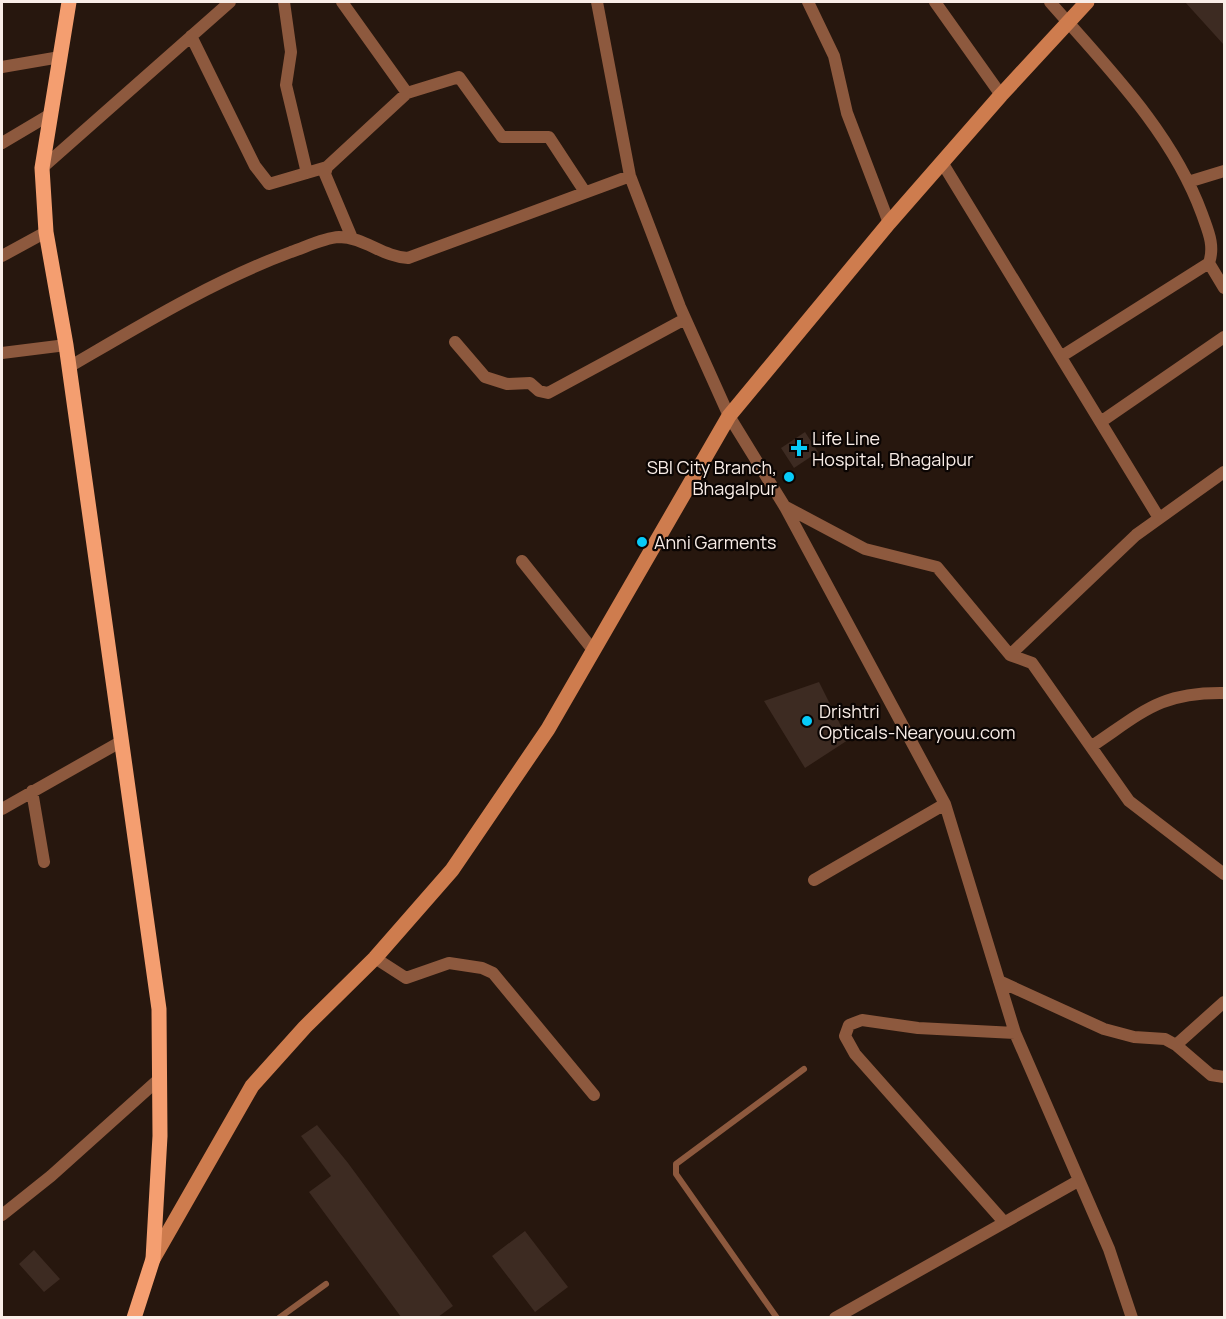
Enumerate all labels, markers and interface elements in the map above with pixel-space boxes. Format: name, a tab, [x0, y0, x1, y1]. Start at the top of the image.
place label: Life Line Hospital, Bhagalpur	[812, 426, 974, 471]
marker: Life Line Hospital, Bhagalpur	[790, 439, 808, 457]
place label: SBI City Branch, Bhagalpur	[647, 455, 778, 500]
marker: SBI City Branch, Bhagalpur	[782, 470, 796, 484]
place label: Anni Garments	[654, 530, 777, 554]
marker: Anni Garments	[635, 535, 649, 549]
place label: Drishtri Opticals-Nearyouu.com	[819, 699, 1016, 744]
marker: Drishtri Opticals-Nearyouu.com	[800, 714, 814, 728]

